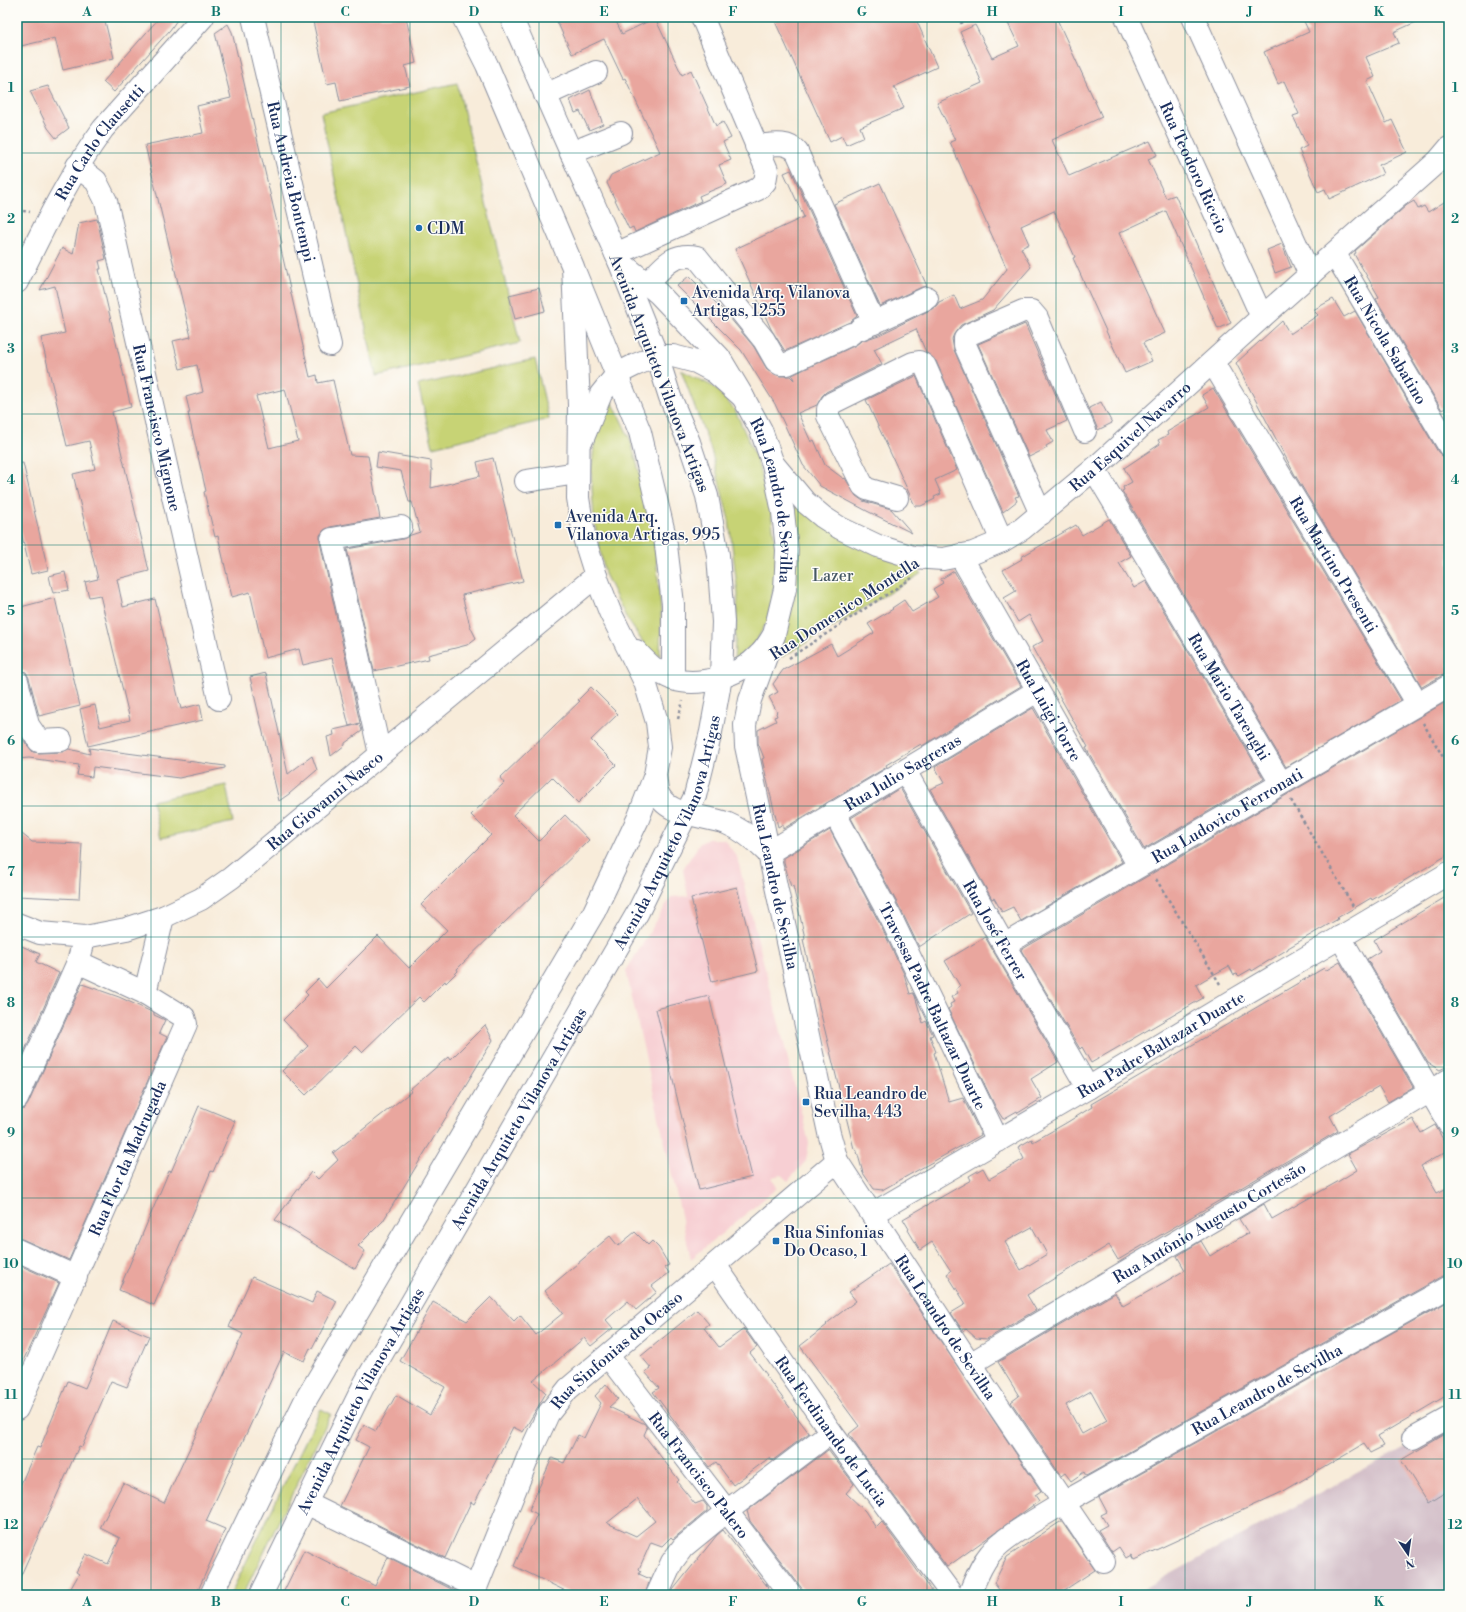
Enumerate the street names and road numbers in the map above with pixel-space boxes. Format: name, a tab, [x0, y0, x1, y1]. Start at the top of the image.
street label: Rua Carlo Clausetti	[51, 81, 149, 204]
street label: Rua Andreia Bontempi	[262, 99, 319, 264]
street label: Rua Teodoro Riccio	[1155, 99, 1232, 237]
street label: Avenida Arquiteto Vilanova Artigas	[604, 251, 714, 495]
street label: Rua Nicola Sabatino	[1339, 273, 1431, 408]
street label: Rua Francisco Mignone	[128, 342, 185, 514]
street label: Rua Esquivel Navarro	[1066, 377, 1195, 496]
street label: Rua Leandro de Sevilha	[745, 414, 796, 585]
street label: Rua Martino Presenti	[1285, 493, 1382, 637]
street label: Rua Domenico Montella	[766, 553, 924, 665]
street label: Rua Mario Tarenghi	[1183, 630, 1274, 764]
street label: Rua Luigi Torre	[1011, 656, 1086, 765]
street label: Avenida Arquiteto Vilanova Artigas	[609, 714, 725, 954]
street label: Rua Julio Sagreras	[841, 730, 965, 816]
street label: Rua Giovanni Nasco	[263, 747, 388, 855]
street label: Rua Ludovico Ferronati	[1148, 764, 1307, 868]
street label: Rua Leandro de Sevilha	[748, 802, 803, 972]
street label: Rua José Ferrer	[958, 877, 1032, 984]
street label: Travessa Padre Baltazar Duarte	[874, 900, 990, 1113]
street label: Rua Padre Baltazar Duarte	[1074, 987, 1249, 1103]
street label: Avenida Arquiteto Vilanova Artigas	[447, 1004, 591, 1234]
street label: Rua Flor da Madrugada	[85, 1077, 171, 1239]
street label: Rua Antônio Augusto Cortesão	[1109, 1158, 1310, 1288]
street label: Rua Leandro de Sevilha	[890, 1251, 1001, 1404]
street label: Avenida Arquiteto Vilanova Artigas	[293, 1284, 429, 1519]
street label: Rua Sinfonias do Ocaso	[547, 1287, 687, 1414]
street label: Rua Leandro de Sevilha	[1188, 1339, 1347, 1440]
street label: Rua Ferdinando de Lucia	[770, 1352, 892, 1512]
street label: Rua Francisco Palero	[644, 1408, 753, 1543]

